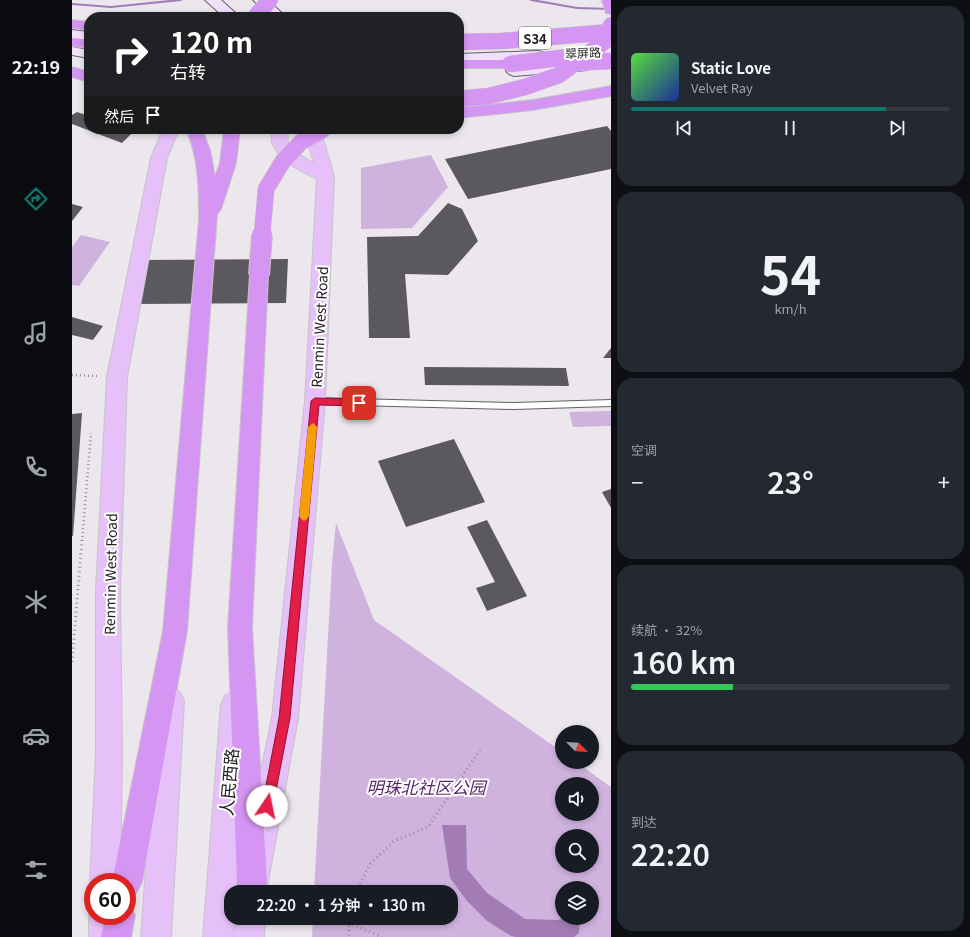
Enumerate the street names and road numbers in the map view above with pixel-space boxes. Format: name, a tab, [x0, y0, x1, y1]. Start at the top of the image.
road number: S34	[519, 27, 551, 49]
street label: 翠屏路	[565, 43, 601, 61]
street label: Renmin West Road	[306, 266, 332, 388]
street label: Renmin West Road	[99, 513, 121, 635]
street label: 人民西路	[213, 747, 243, 817]

